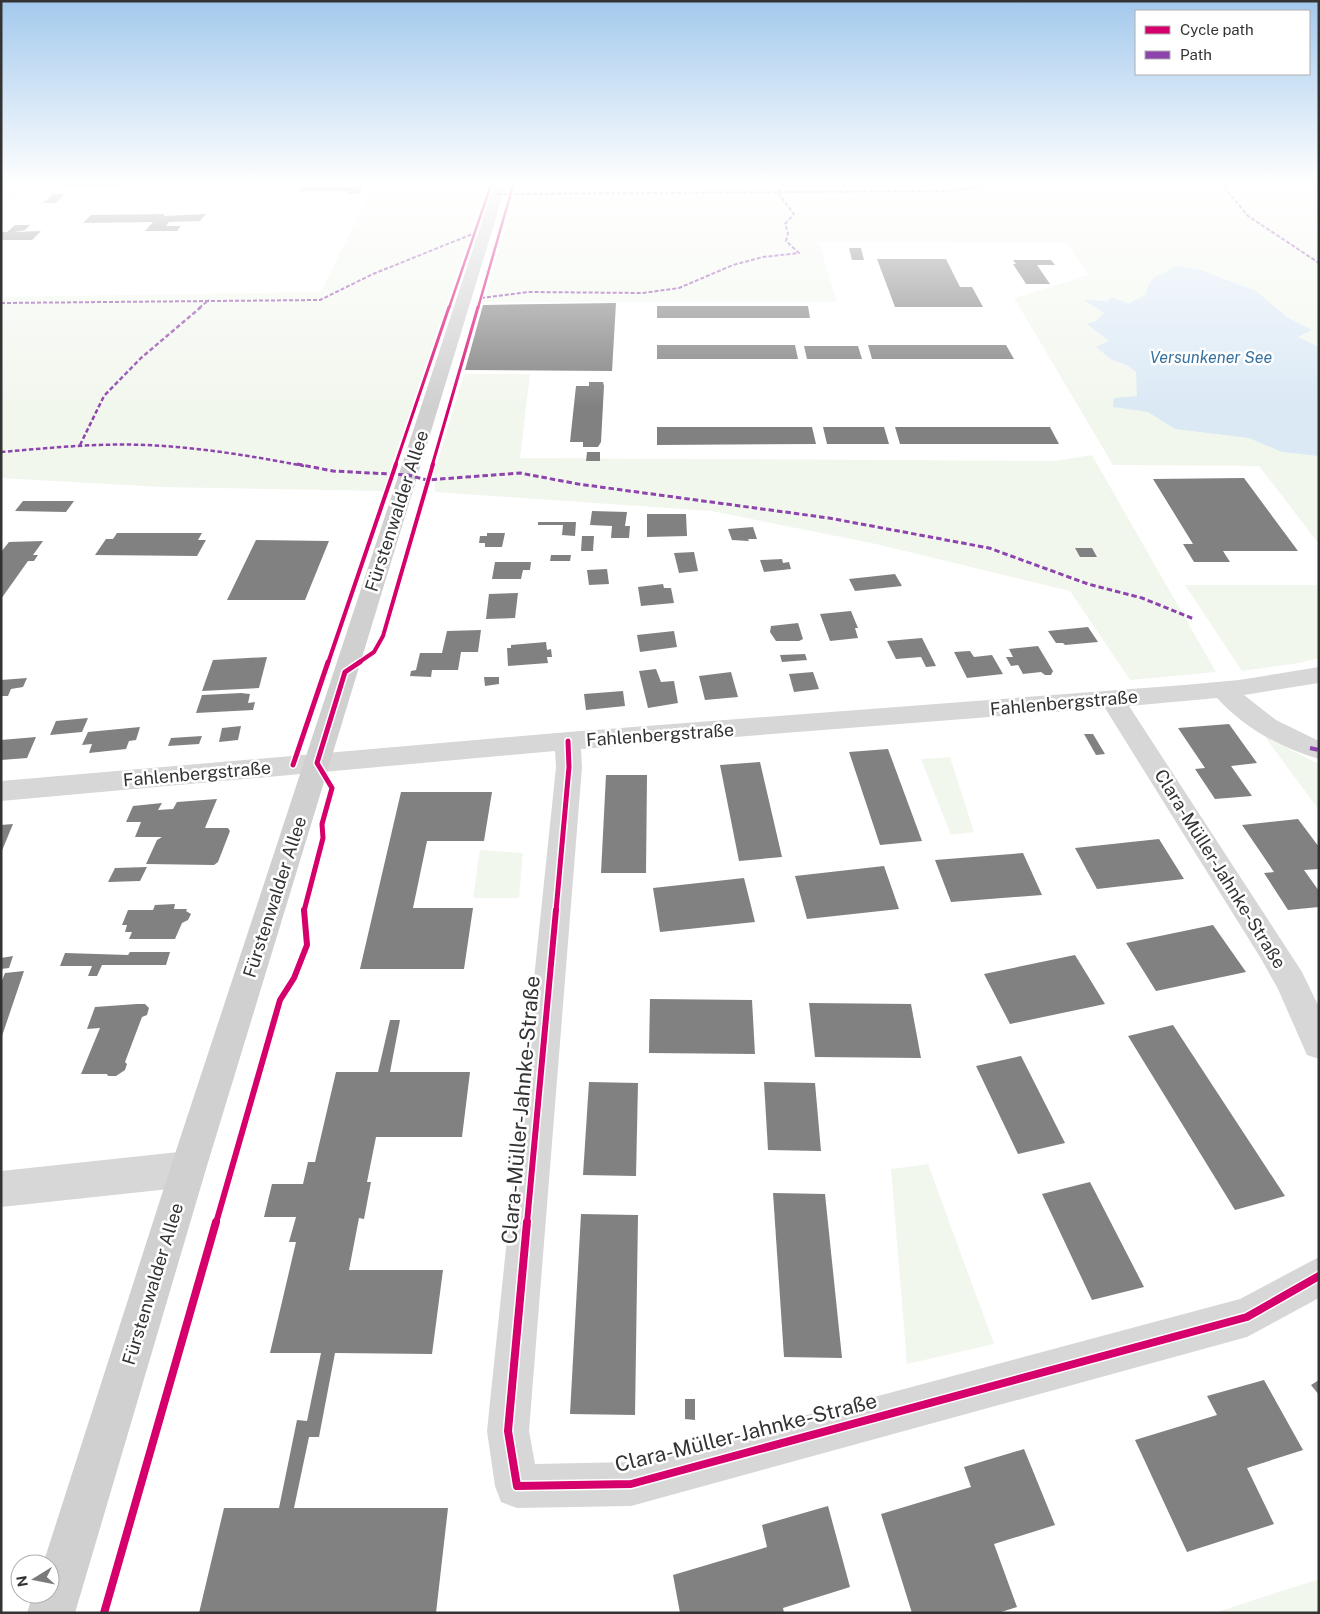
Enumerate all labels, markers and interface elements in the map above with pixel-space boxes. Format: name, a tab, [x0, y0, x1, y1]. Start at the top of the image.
legend	[1135, 10, 1310, 75]
text: Cycle path	[1180, 21, 1254, 38]
text: Path	[1180, 46, 1212, 63]
water label: Versunkener See	[1150, 348, 1272, 367]
street label: Fürstenwalder Allee	[361, 427, 433, 594]
street label: Fahlenbergstraße	[989, 686, 1139, 719]
street label: Fahlenbergstraße	[585, 719, 735, 750]
street label: Fahlenbergstraße	[122, 757, 272, 790]
street label: Clara-Müller-Jahnke-Straße	[1150, 765, 1290, 972]
street label: Fürstenwalder Allee	[239, 813, 311, 980]
street label: Clara-Müller-Jahnke-Straße	[496, 975, 545, 1245]
street label: Fürstenwalder Allee	[118, 1200, 187, 1367]
street label: Clara-Müller-Jahnke-Straße	[612, 1388, 880, 1477]
north arrow	[10, 1554, 60, 1604]
text: N	[13, 1574, 31, 1588]

